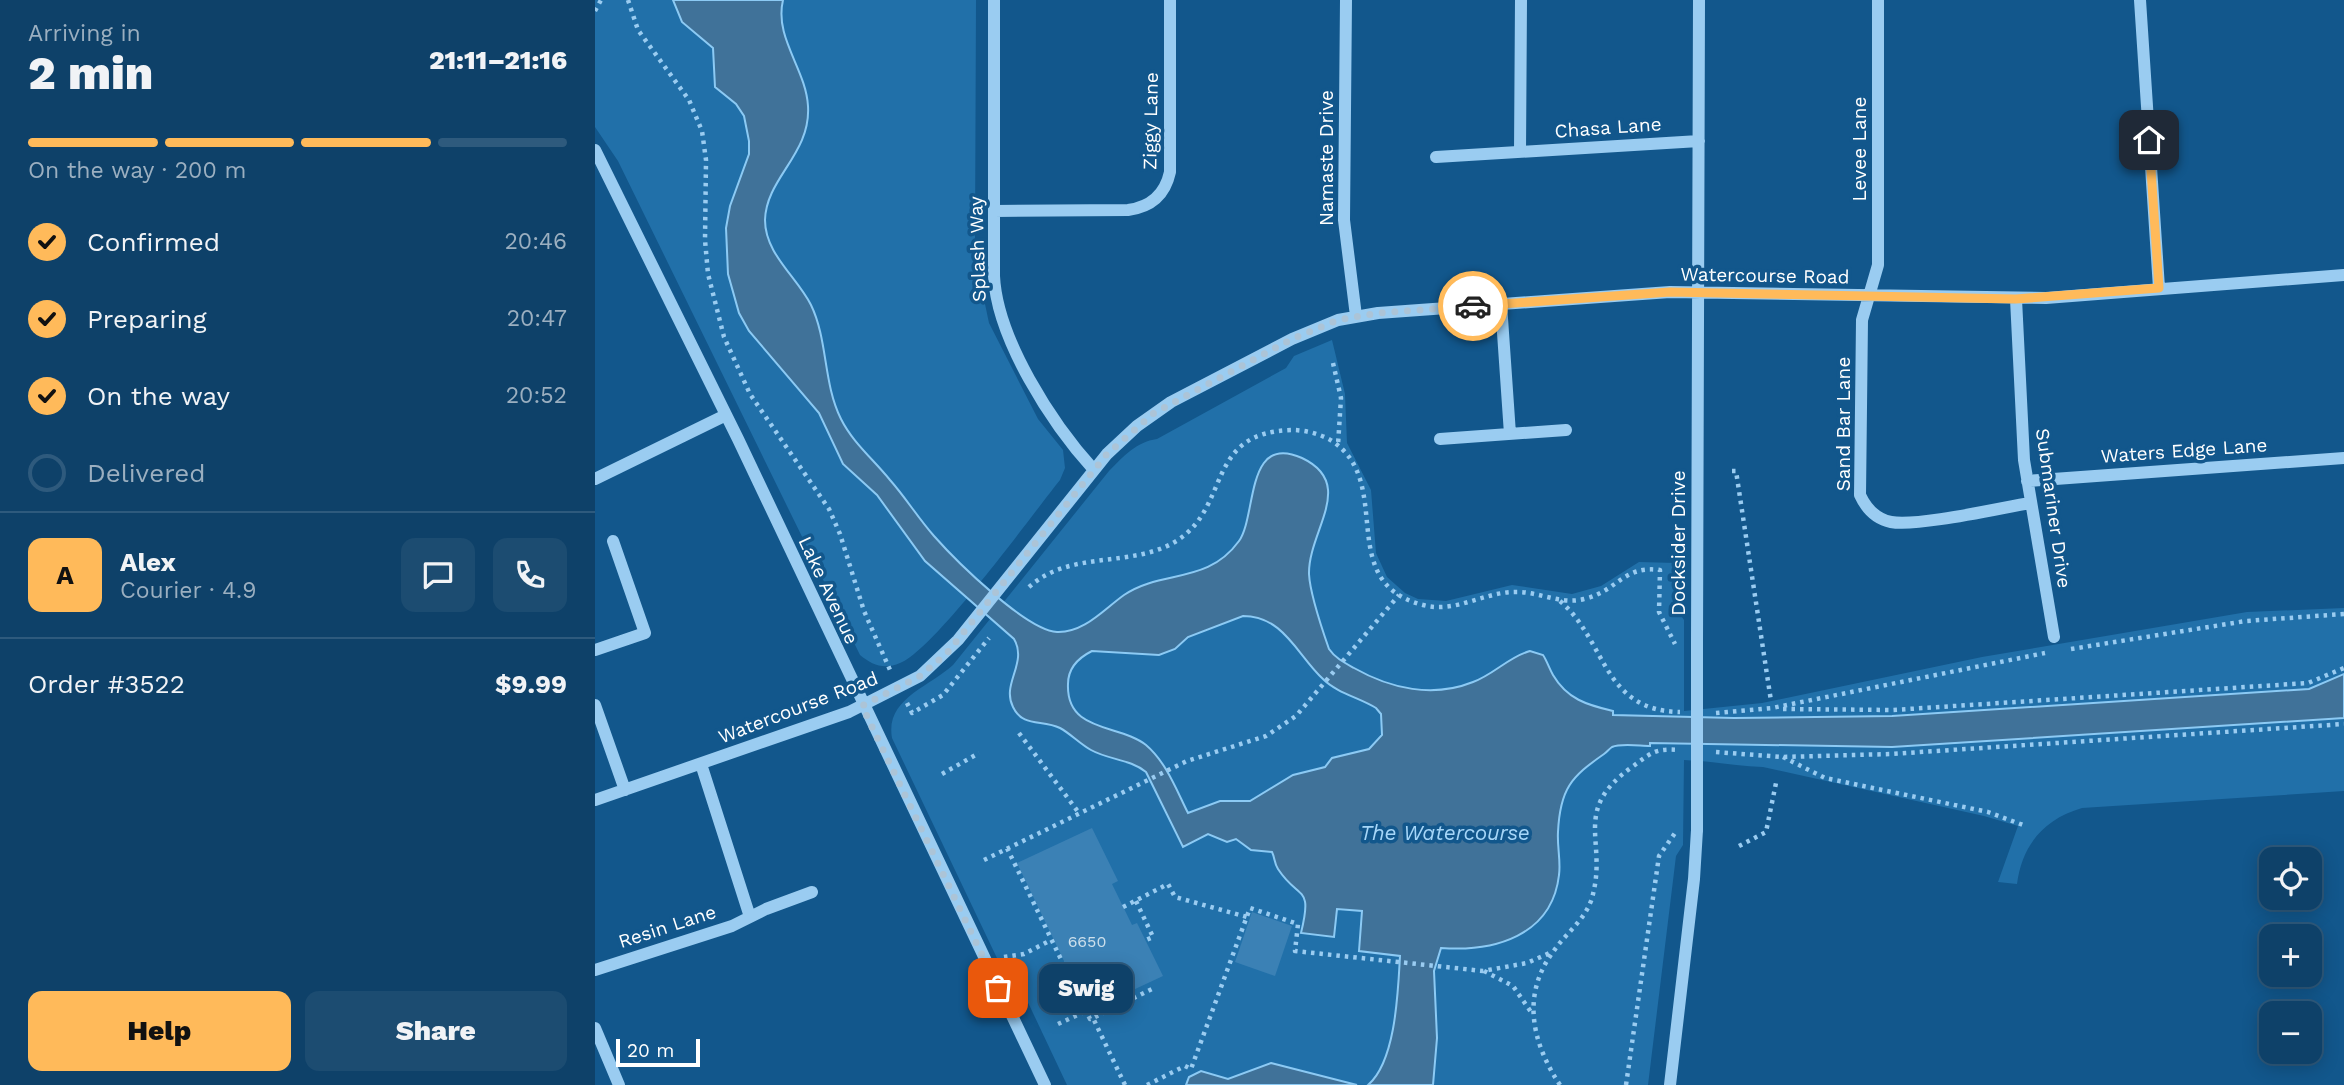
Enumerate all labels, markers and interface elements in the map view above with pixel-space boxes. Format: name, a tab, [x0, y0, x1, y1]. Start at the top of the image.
text: Arriving in	[28, 20, 141, 47]
text: 21:11–21:16	[429, 45, 567, 75]
text: 2 min	[28, 46, 153, 100]
street label: Ziggy Lane	[1138, 72, 1163, 170]
street label: Namaste Drive	[1315, 90, 1338, 226]
street label: Levee Lane	[1848, 97, 1871, 201]
pin	[2119, 110, 2179, 170]
street label: Chasa Lane	[1554, 112, 1662, 143]
icon: home	[2130, 121, 2168, 159]
text: On the way · 200 m	[28, 157, 246, 184]
street label: Splash Way	[964, 195, 991, 302]
icon: check	[28, 223, 66, 261]
text: Confirmed	[87, 227, 220, 257]
text: 20:46	[504, 228, 567, 255]
street label: Watercourse Road	[1680, 263, 1850, 288]
courier	[1438, 271, 1508, 341]
icon: car	[1454, 287, 1492, 325]
icon: check	[28, 300, 66, 338]
text: Preparing	[87, 304, 207, 334]
text: 20:47	[507, 305, 567, 332]
street label: Sand Bar Lane	[1832, 357, 1855, 491]
icon: check	[28, 377, 66, 415]
text: On the way	[87, 381, 230, 411]
text: 20:52	[506, 382, 567, 409]
street label: Submariner Drive	[2031, 427, 2076, 589]
street label: Waters Edge Lane	[2100, 433, 2268, 468]
text: Delivered	[87, 458, 206, 488]
street label: Docksider Drive	[1667, 470, 1690, 616]
street label: Lake Avenue	[794, 533, 864, 648]
button: chat	[401, 538, 475, 612]
button: phone	[493, 538, 567, 612]
text: Alex	[120, 547, 176, 577]
text: A	[56, 560, 74, 590]
text: Courier · 4.9	[120, 577, 256, 604]
street label: Watercourse Road	[715, 666, 881, 749]
text: Order #3522	[28, 669, 185, 699]
text: $9.99	[495, 669, 567, 699]
water label: The Watercourse	[1360, 820, 1530, 845]
map controls	[2259, 847, 2322, 1064]
button: locate	[2259, 847, 2322, 910]
street label: Resin Lane	[615, 900, 719, 953]
button: +	[2259, 924, 2322, 987]
house number: 6650	[1068, 932, 1106, 951]
pin	[968, 958, 1028, 1018]
callout: Swig	[1040, 964, 1135, 1012]
icon: bag	[979, 969, 1017, 1007]
text: Swig	[1058, 975, 1114, 1002]
button: Help	[28, 991, 291, 1071]
button: Share	[305, 991, 567, 1071]
button: −	[2259, 1001, 2322, 1064]
scale bar	[616, 1036, 700, 1068]
text: 20 m	[627, 1039, 674, 1062]

